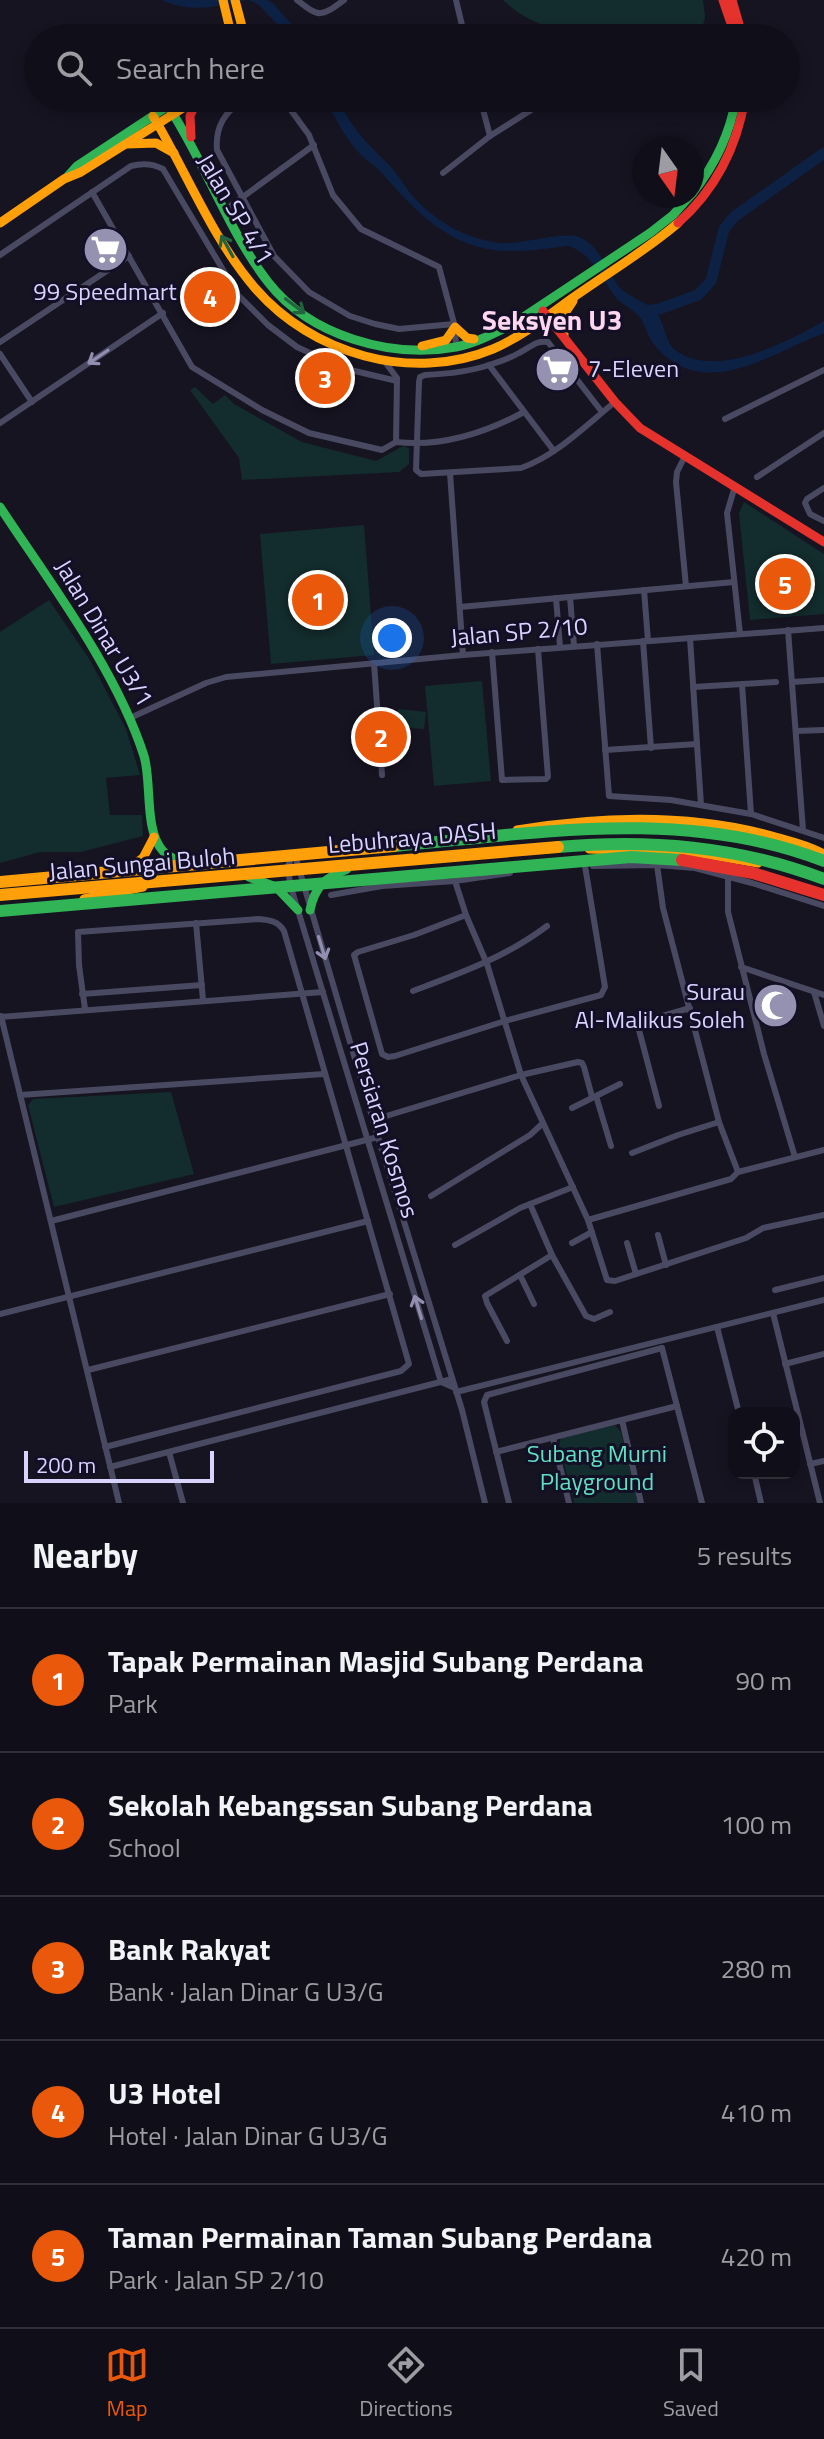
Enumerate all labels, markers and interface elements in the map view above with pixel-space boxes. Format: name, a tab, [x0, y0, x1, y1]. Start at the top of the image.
search box	[24, 24, 800, 112]
text: Search here	[116, 45, 265, 91]
icon: search	[52, 46, 96, 90]
north arrow	[632, 136, 704, 208]
street label: Jalan SP 4/1	[188, 146, 283, 271]
supermarket icon: 99 Speedmart	[81, 226, 129, 274]
one-way arrow	[219, 235, 235, 258]
pin: 4	[184, 267, 236, 327]
place label: 99 Speedmart	[33, 273, 177, 309]
one-way arrow	[284, 298, 306, 315]
district label: Seksyen U3	[482, 298, 622, 341]
supermarket icon: 7-Eleven	[533, 345, 581, 393]
pin: 3	[299, 348, 351, 408]
one-way arrow	[88, 349, 110, 365]
place label: 7-Eleven	[588, 350, 679, 386]
street label: Jalan Dinar U3/1	[47, 552, 163, 713]
pin: 5	[759, 554, 811, 614]
pin: 1	[292, 570, 344, 630]
street label: Jalan SP 2/10	[449, 607, 589, 655]
your location	[372, 618, 412, 658]
pin: 2	[355, 707, 407, 767]
street label: Lebuhraya DASH	[326, 812, 498, 862]
street label: Jalan Sungai Buloh	[47, 837, 237, 889]
one-way arrow	[315, 935, 330, 961]
place label: Surau Al-Malikus Soleh	[575, 973, 745, 1037]
mosque icon: Surau Al-Malikus Soleh	[752, 982, 800, 1030]
street label: Persiaran Kosmos	[341, 1037, 429, 1222]
one-way arrow	[410, 1295, 424, 1320]
map controls	[728, 1407, 800, 1479]
button: locate	[728, 1407, 800, 1479]
park label: Subang Murni Playground	[527, 1435, 667, 1499]
scale bar	[24, 1447, 214, 1483]
text: 200 m	[36, 1448, 96, 1482]
text: Nearby	[32, 1529, 138, 1581]
text: 5 results	[697, 1536, 792, 1575]
text: Tapak Permainan Masjid Subang Perdana	[108, 1638, 644, 1684]
text: 1	[51, 1661, 65, 1700]
text: 90 m	[735, 1661, 792, 1700]
text: Park	[108, 1684, 158, 1723]
text: Sekolah Kebangssan Subang Perdana	[108, 1782, 593, 1828]
text: 2	[51, 1805, 65, 1844]
text: 100 m	[721, 1805, 792, 1844]
text: School	[108, 1828, 181, 1867]
text: Bank Rakyat	[108, 1926, 270, 1972]
text: 3	[51, 1949, 65, 1988]
text: 280 m	[721, 1949, 792, 1988]
text: Bank · Jalan Dinar G U3/G	[108, 1972, 384, 2011]
text: U3 Hotel	[108, 2070, 221, 2116]
text: 4	[51, 2093, 65, 2132]
text: 410 m	[721, 2093, 792, 2132]
text: Hotel · Jalan Dinar G U3/G	[108, 2116, 387, 2155]
text: Taman Permainan Taman Subang Perdana	[108, 2214, 652, 2260]
text: 5	[51, 2237, 65, 2276]
text: 420 m	[721, 2237, 792, 2276]
text: Park · Jalan SP 2/10	[108, 2260, 324, 2299]
tab: Map	[105, 2343, 149, 2425]
tab: Directions	[359, 2343, 453, 2425]
tab: Saved	[663, 2343, 719, 2425]

